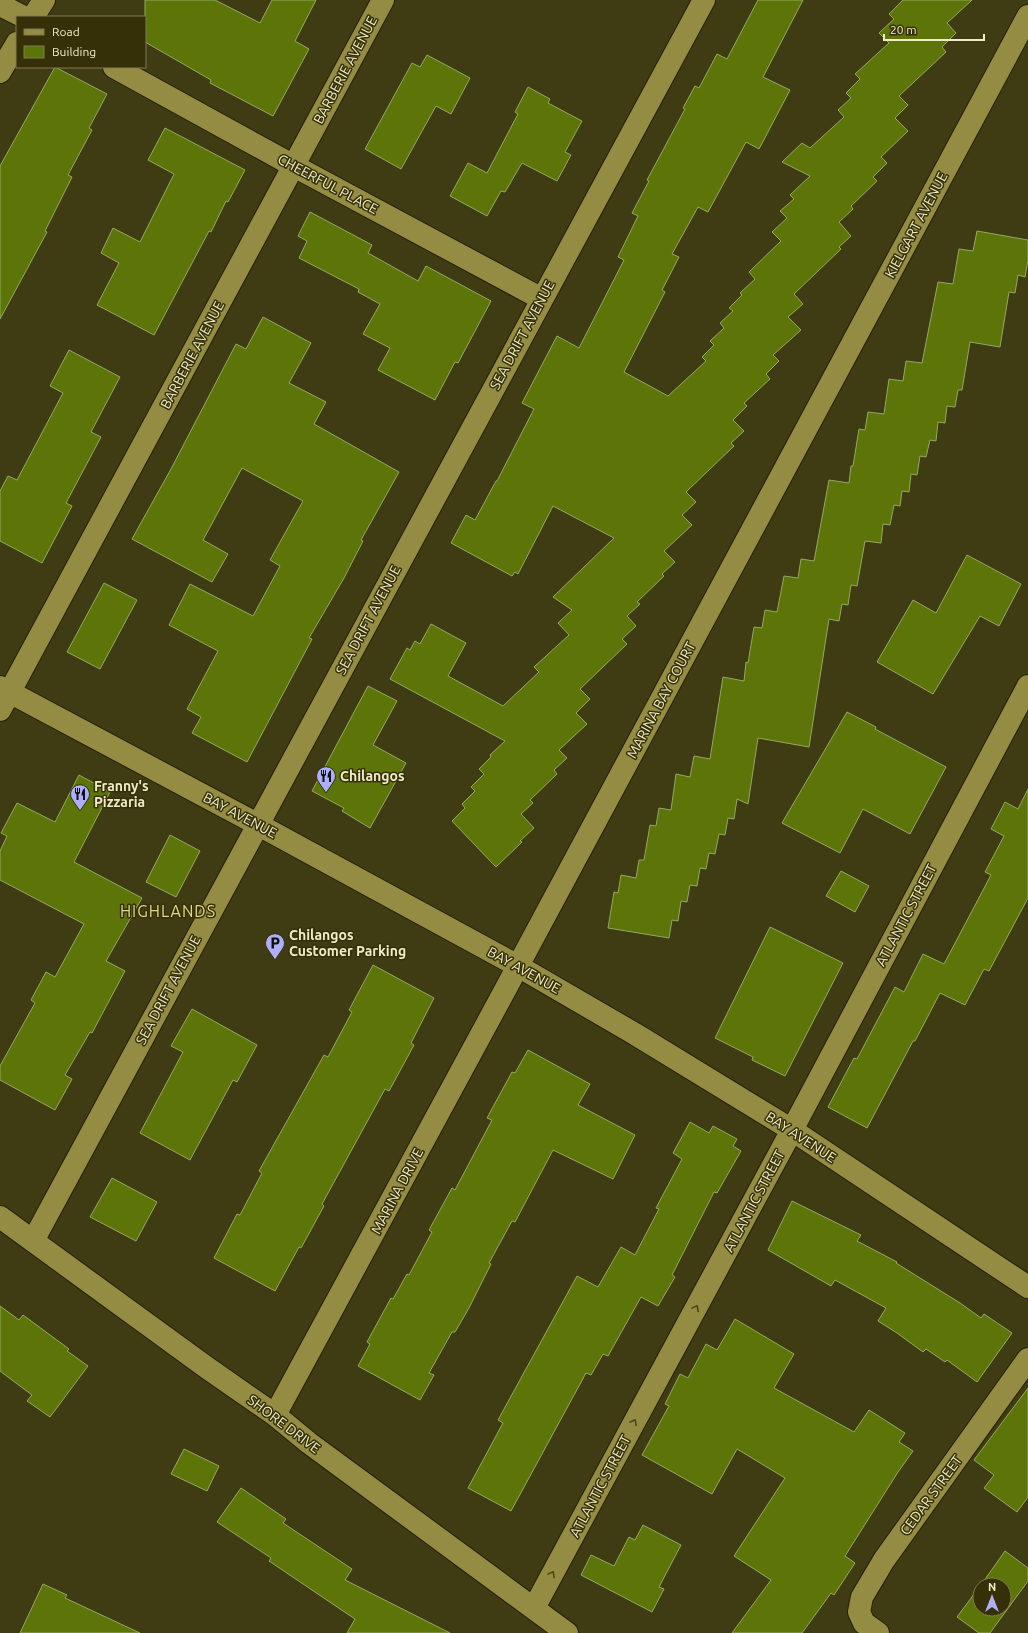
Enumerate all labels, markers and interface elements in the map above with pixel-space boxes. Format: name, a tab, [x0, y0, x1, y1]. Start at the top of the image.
street label: BARBERIE AVENUE	[310, 13, 380, 126]
legend	[16, 16, 146, 68]
scale bar	[884, 16, 984, 42]
text: 20 m	[890, 23, 917, 36]
text: Road	[52, 25, 80, 38]
text: Building	[52, 45, 96, 58]
street label: CHEERFUL PLACE	[275, 151, 381, 217]
street label: KIELGART AVENUE	[881, 169, 951, 281]
street label: SEA DRIFT AVENUE	[487, 278, 558, 392]
street label: BARBERIE AVENUE	[157, 298, 227, 411]
street label: SEA DRIFT AVENUE	[333, 563, 404, 677]
street label: MARINA BAY COURT	[624, 639, 699, 761]
restaurant icon: Chilangos	[315, 765, 337, 793]
place label: Chilangos	[340, 768, 405, 784]
place label: Franny's Pizzaria	[94, 778, 149, 810]
restaurant icon: Franny's Pizzaria	[69, 783, 91, 811]
street label: BAY AVENUE	[201, 789, 280, 841]
street label: ATLANTIC STREET	[872, 861, 940, 969]
district label: HIGHLANDS	[120, 902, 216, 920]
place label: Chilangos Customer Parking	[289, 927, 406, 959]
parking icon: Chilangos Customer Parking	[264, 932, 286, 960]
street label: SEA DRIFT AVENUE	[133, 933, 204, 1047]
street label: BAY AVENUE	[485, 943, 563, 997]
street label: BAY AVENUE	[763, 1108, 839, 1166]
street label: MARINA DRIVE	[368, 1145, 426, 1237]
street label: ATLANTIC STREET	[720, 1147, 788, 1255]
one-way arrow	[691, 1305, 698, 1312]
street label: SHORE DRIVE	[245, 1392, 324, 1457]
one-way arrow	[629, 1419, 637, 1426]
street label: ATLANTIC STREET	[566, 1432, 634, 1540]
street label: CEDAR STREET	[897, 1452, 965, 1538]
one-way arrow	[547, 1570, 555, 1578]
north arrow	[972, 1577, 1012, 1617]
text: N	[988, 1581, 996, 1593]

